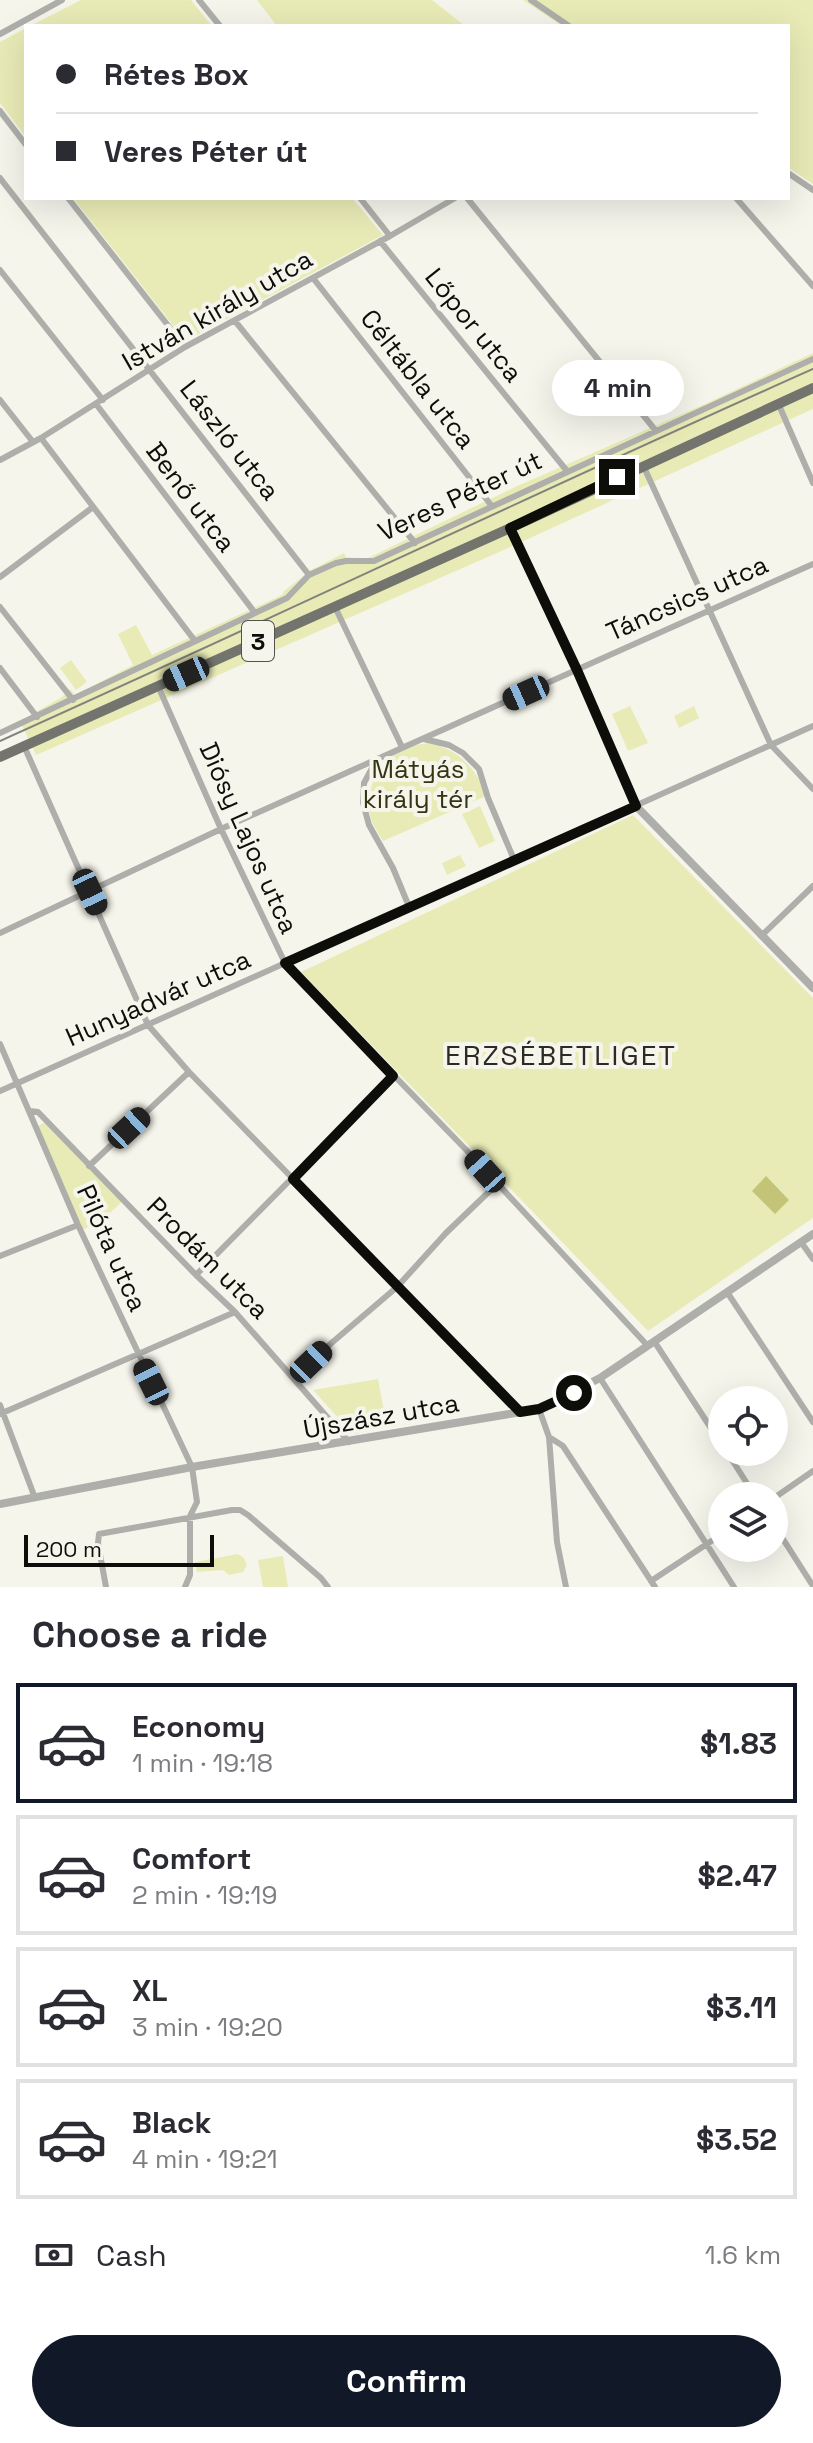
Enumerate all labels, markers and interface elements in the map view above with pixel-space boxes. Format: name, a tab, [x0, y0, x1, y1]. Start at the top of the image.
text: Rétes Box	[104, 55, 249, 94]
text: Veres Péter út	[104, 132, 308, 171]
street label: István király utca	[116, 242, 318, 378]
street label: Lőpor utca	[418, 261, 530, 389]
street label: Céltábla utca	[353, 302, 483, 456]
callout: 4 min	[551, 361, 683, 417]
text: 4 min	[584, 371, 652, 405]
street label: László utca	[172, 373, 288, 507]
street label: Benő utca	[139, 435, 243, 559]
street label: Veres Péter út	[373, 443, 547, 549]
route end	[599, 459, 635, 495]
street label: Táncsics utca	[601, 547, 773, 649]
road number: 3	[242, 621, 274, 661]
car	[159, 653, 213, 695]
car	[499, 672, 553, 714]
street label: Diósy Lajos utca	[192, 737, 306, 939]
park label: Mátyás király tér	[363, 752, 473, 816]
car	[69, 865, 111, 919]
street label: Hunyadvár utca	[60, 942, 256, 1054]
district label: ERZSÉBETLIGET	[445, 1037, 677, 1073]
car	[103, 1103, 155, 1153]
car	[460, 1145, 510, 1197]
street label: Pilóta utca	[69, 1179, 155, 1317]
street label: Prodám utca	[140, 1190, 277, 1327]
car	[285, 1337, 337, 1387]
car	[130, 1355, 172, 1409]
route start	[556, 1375, 592, 1411]
street label: Újszász utca	[300, 1386, 462, 1446]
map controls	[708, 1386, 788, 1562]
button: locate	[708, 1386, 788, 1466]
button: layers	[708, 1482, 788, 1562]
scale bar	[24, 1531, 214, 1567]
text: 200 m	[36, 1535, 102, 1563]
text: Choose a ride	[32, 1612, 268, 1658]
icon: car	[36, 1707, 108, 1779]
text: Economy	[132, 1707, 265, 1746]
text: $1.83	[700, 1724, 777, 1763]
text: 1 min · 19:18	[132, 1746, 273, 1780]
icon: car	[36, 1839, 108, 1911]
text: Comfort	[132, 1839, 251, 1878]
text: $2.47	[698, 1856, 777, 1895]
text: 2 min · 19:19	[132, 1878, 277, 1912]
icon: car	[36, 1971, 108, 2043]
text: XL	[132, 1971, 168, 2010]
text: $3.11	[706, 1988, 777, 2027]
text: 3 min · 19:20	[132, 2010, 283, 2044]
icon: car	[36, 2103, 108, 2175]
text: Black	[132, 2103, 211, 2142]
text: $3.52	[696, 2120, 777, 2159]
text: 4 min · 19:21	[132, 2142, 278, 2176]
icon: cash	[32, 2233, 76, 2277]
text: Cash	[96, 2236, 167, 2275]
text: 1.6 km	[705, 2238, 781, 2272]
button: Confirm	[32, 2335, 781, 2427]

